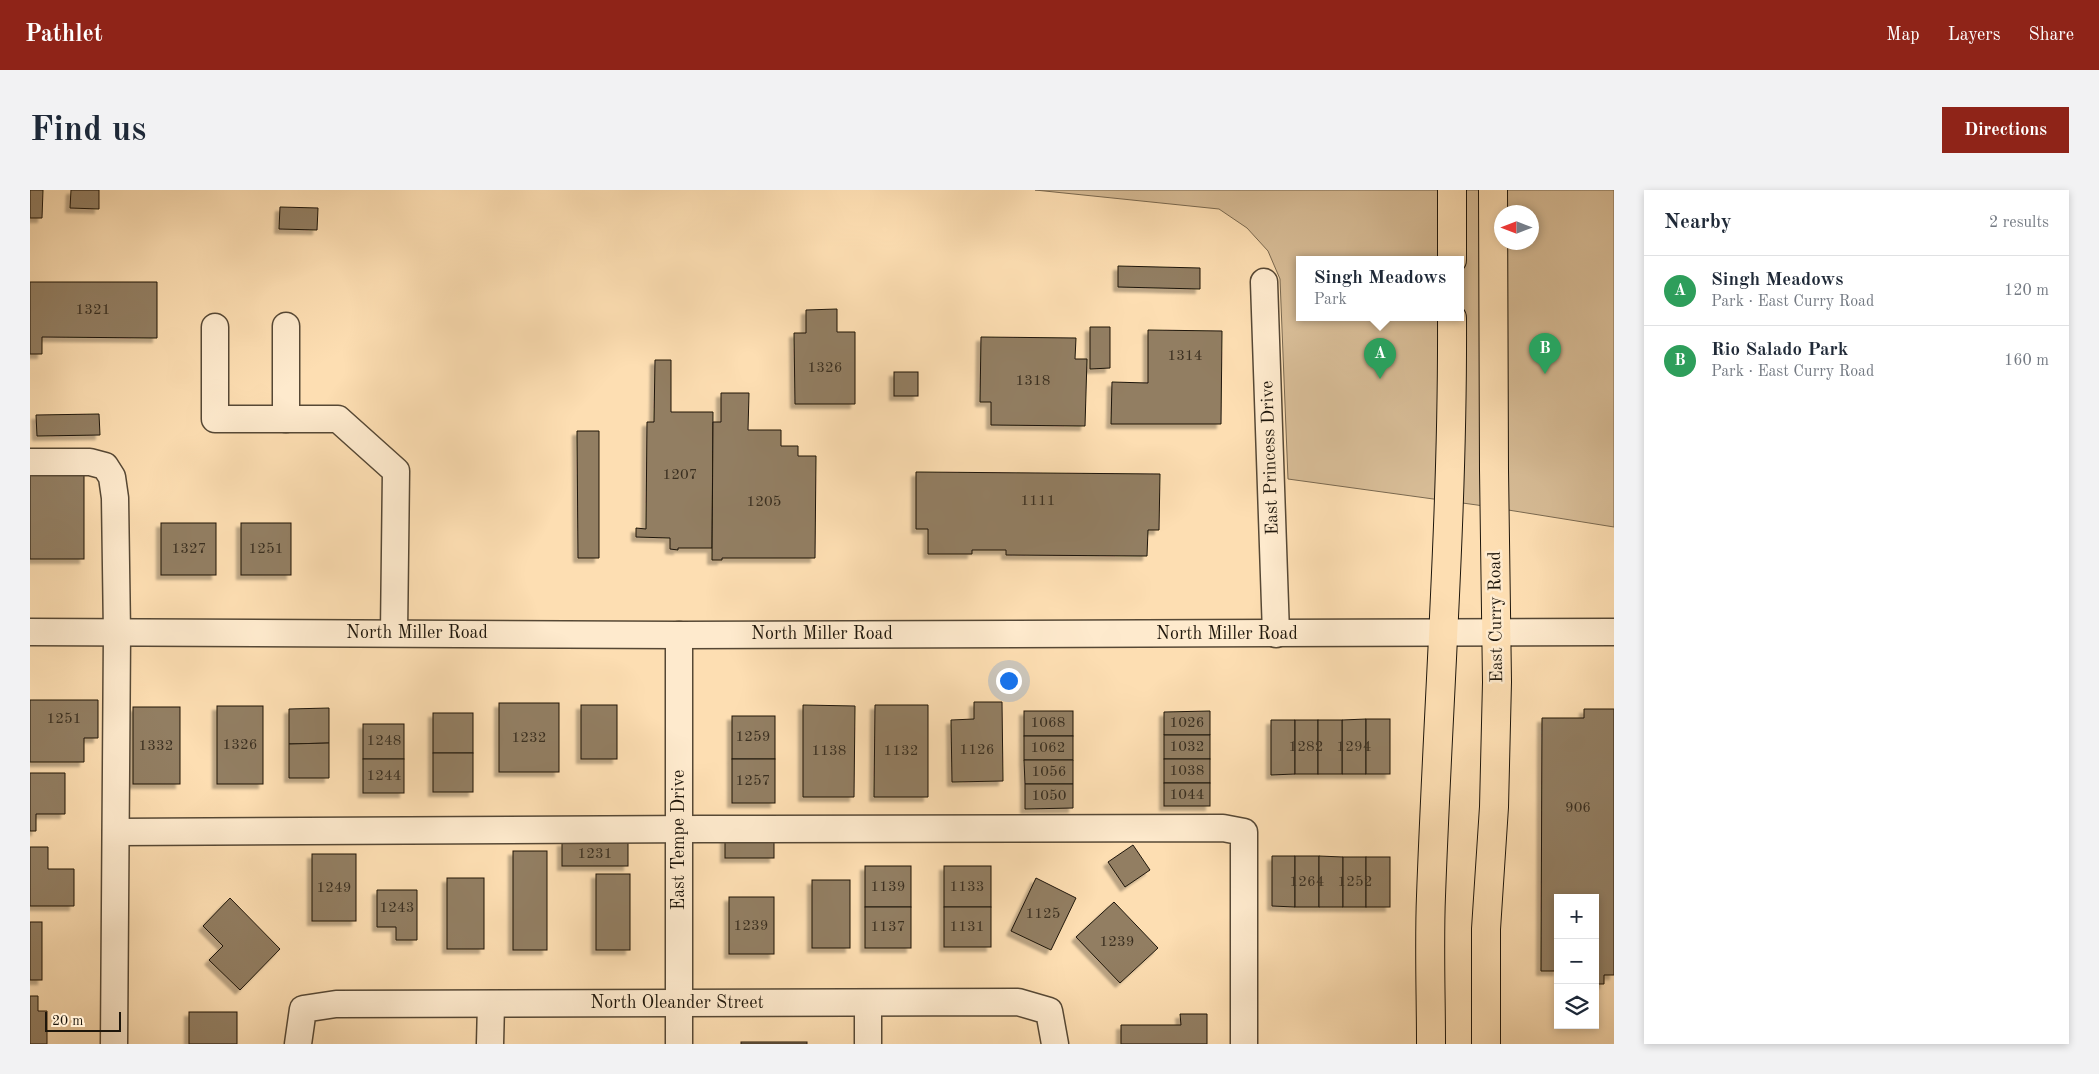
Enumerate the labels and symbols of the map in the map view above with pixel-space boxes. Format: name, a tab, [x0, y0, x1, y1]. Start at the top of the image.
north arrow	[1494, 205, 1539, 250]
house number: 1321	[76, 303, 110, 318]
pin: B	[1529, 333, 1561, 374]
pin: A	[1364, 338, 1396, 379]
house number: 1314	[1168, 349, 1202, 364]
house number: 1326	[808, 361, 842, 376]
house number: 1318	[1016, 374, 1050, 389]
street label: East Princess Drive	[1258, 380, 1282, 536]
house number: 1207	[663, 468, 697, 483]
house number: 1111	[1021, 494, 1055, 509]
house number: 1205	[747, 495, 781, 510]
house number: 1327	[172, 542, 206, 557]
house number: 1251	[249, 542, 283, 557]
street label: East Curry Road	[1486, 551, 1506, 683]
street label: North Miller Road	[346, 624, 488, 642]
street label: North Miller Road	[751, 625, 893, 643]
street label: North Miller Road	[1156, 625, 1298, 643]
your location	[996, 668, 1022, 694]
house number: 1251	[47, 712, 81, 727]
house number: 1068	[1031, 716, 1065, 731]
house number: 1026	[1170, 716, 1204, 731]
house number: 1259	[736, 730, 770, 745]
house number: 1232	[512, 731, 546, 746]
house number: 1248	[367, 734, 401, 749]
house number: 1326	[223, 738, 257, 753]
house number: 1332	[139, 739, 173, 754]
house number: 1032	[1170, 740, 1204, 755]
house number: 1282	[1289, 740, 1323, 755]
house number: 1294	[1337, 740, 1371, 755]
house number: 1062	[1031, 741, 1065, 756]
house number: 1126	[960, 743, 994, 758]
house number: 1138	[812, 744, 846, 759]
house number: 1132	[884, 744, 918, 759]
house number: 1038	[1170, 764, 1204, 779]
house number: 1056	[1032, 765, 1066, 780]
house number: 1244	[367, 769, 401, 784]
street label: East Tempe Drive	[670, 770, 688, 910]
house number: 1257	[736, 774, 770, 789]
house number: 1044	[1170, 788, 1204, 803]
house number: 1050	[1032, 789, 1066, 804]
house number: 906	[1565, 801, 1591, 816]
house number: 1231	[578, 847, 612, 862]
house number: 1264	[1290, 875, 1324, 890]
house number: 1252	[1338, 875, 1372, 890]
house number: 1139	[871, 880, 905, 895]
house number: 1133	[950, 880, 984, 895]
house number: 1249	[317, 881, 351, 896]
house number: 1243	[380, 901, 414, 916]
house number: 1125	[1026, 907, 1060, 922]
house number: 1239	[734, 919, 768, 934]
house number: 1137	[871, 920, 905, 935]
house number: 1131	[950, 920, 984, 935]
house number: 1239	[1100, 935, 1134, 950]
street label: North Oleander Street	[590, 994, 764, 1012]
scale bar	[45, 1009, 121, 1032]

